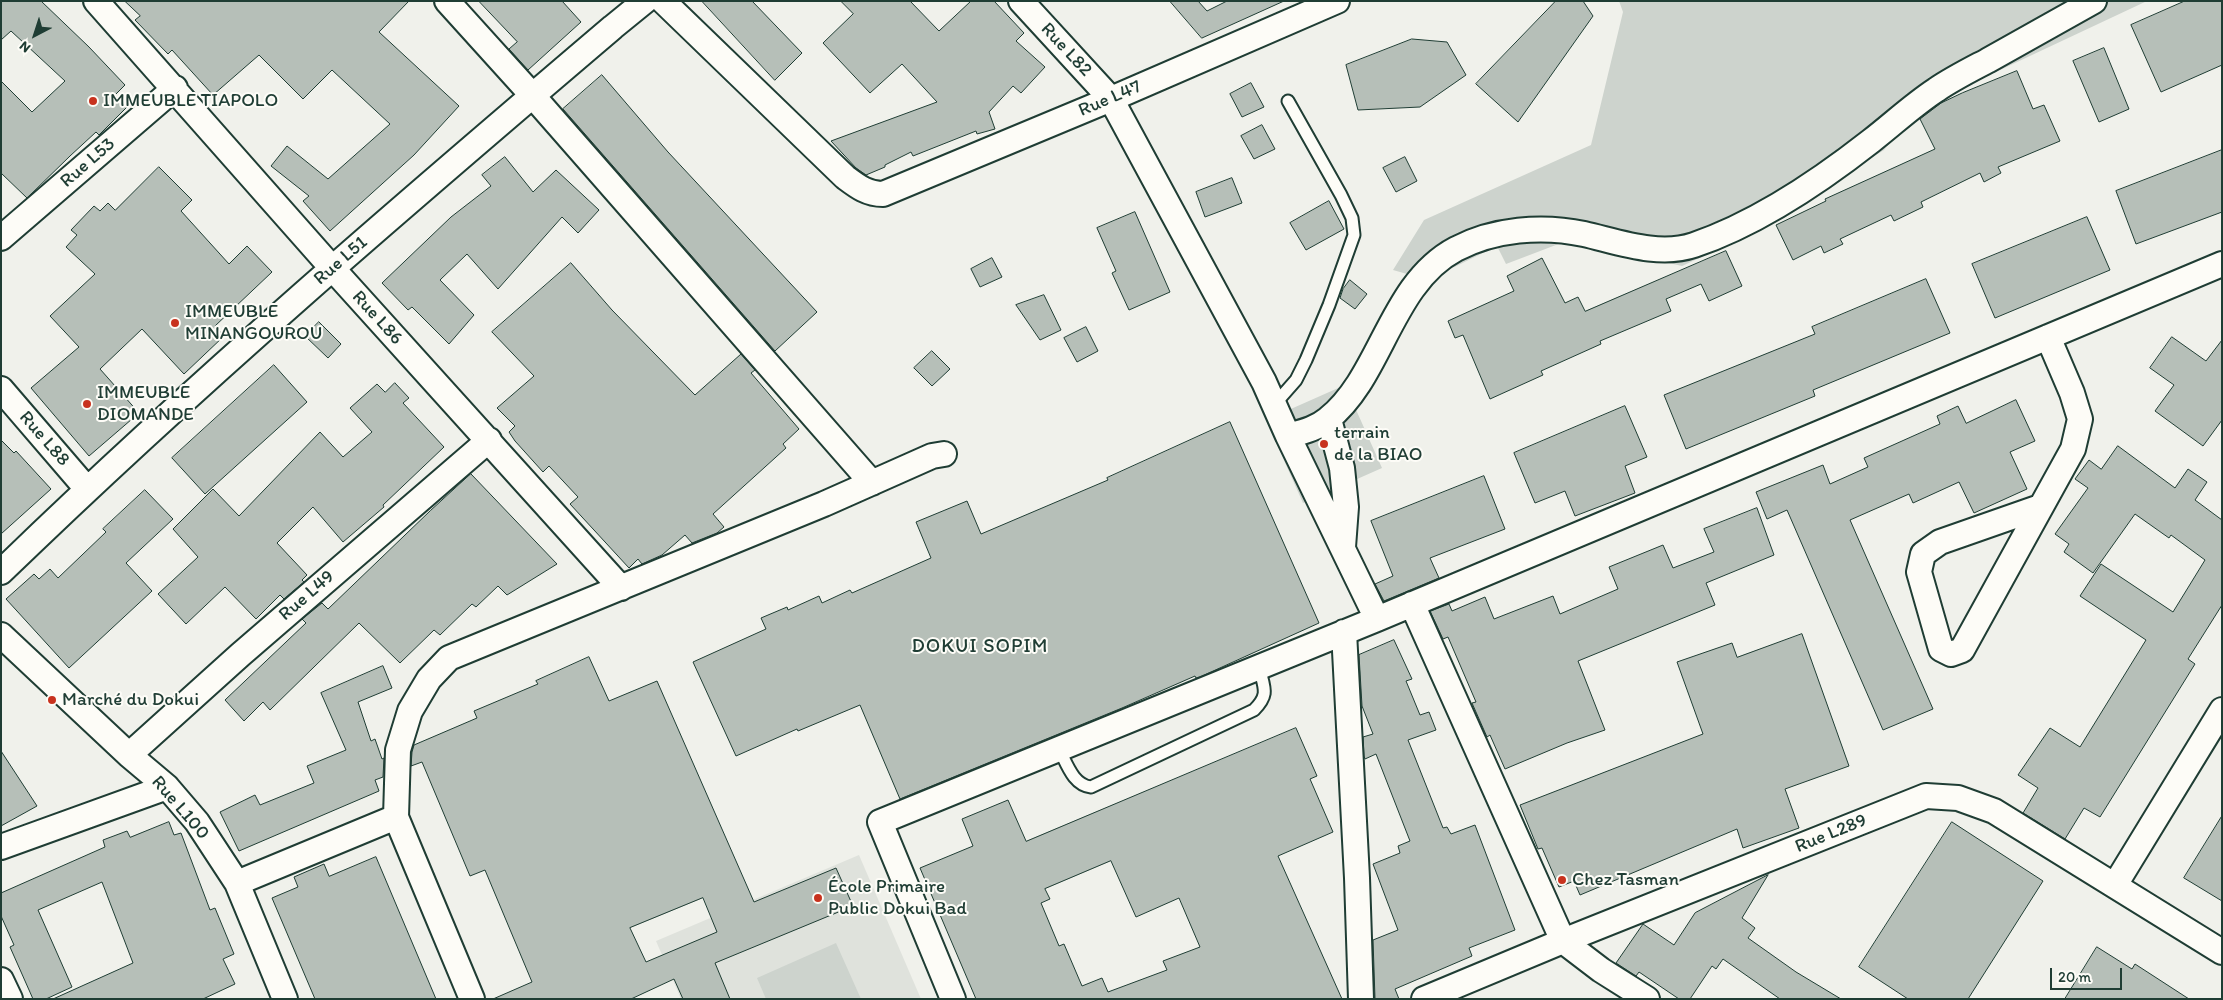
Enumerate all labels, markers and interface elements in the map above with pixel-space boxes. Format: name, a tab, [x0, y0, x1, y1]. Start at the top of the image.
north arrow	[10, 10, 60, 60]
street label: Rue L82	[1035, 18, 1097, 82]
text: N	[16, 37, 34, 56]
street label: Rue L47	[1075, 76, 1145, 122]
place label: IMMEUBLE TIAPOLO	[103, 90, 278, 112]
marker: IMMEUBLE TIAPOLO	[87, 95, 99, 107]
street label: Rue L53	[56, 133, 120, 193]
street label: Rue L51	[309, 232, 373, 290]
street label: Rue L86	[347, 286, 407, 350]
place label: IMMEUBLE MINANGOUROU	[185, 301, 322, 345]
marker: IMMEUBLE MINANGOUROU	[169, 317, 181, 329]
place label: IMMEUBLE DIOMANDE	[97, 382, 194, 426]
marker: IMMEUBLE DIOMANDE	[81, 398, 93, 410]
street label: Rue L88	[14, 407, 74, 471]
place label: terrain de la BIAO	[1334, 422, 1423, 466]
marker: terrain de la BIAO	[1318, 438, 1330, 450]
street label: Rue L49	[275, 566, 339, 626]
district label: DOKUI SOPIM	[911, 635, 1049, 659]
place label: Marché du Dokui	[62, 689, 199, 711]
marker: Marché du Dokui	[46, 694, 58, 706]
street label: Rue L100	[146, 771, 214, 845]
street label: Rue L289	[1792, 809, 1870, 859]
place label: Chez Tasman	[1572, 869, 1679, 891]
marker: Chez Tasman	[1556, 874, 1568, 886]
place label: École Primaire Public Dokui Bad	[828, 876, 967, 920]
marker: École Primaire Public Dokui Bad	[812, 892, 824, 904]
scale bar	[2053, 958, 2126, 990]
text: 20 m	[2058, 968, 2091, 986]

